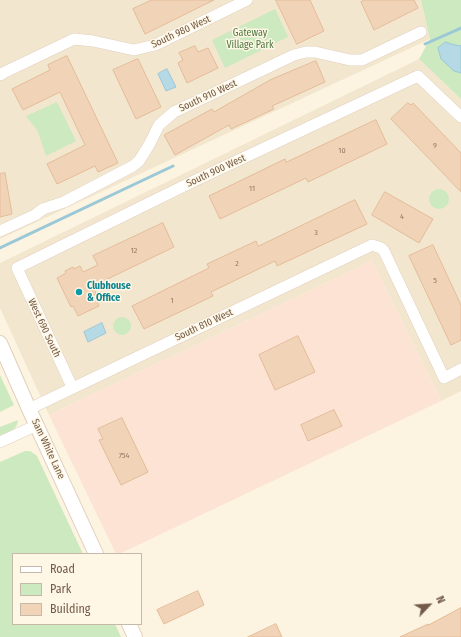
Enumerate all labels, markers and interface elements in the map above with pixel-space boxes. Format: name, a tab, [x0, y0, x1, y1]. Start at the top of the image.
street label: South 980 West	[150, 13, 212, 51]
park label: Gateway Village Park	[226, 27, 274, 50]
street label: South 910 West	[177, 77, 239, 115]
house number: 9	[433, 141, 437, 151]
house number: 10	[338, 146, 346, 156]
street label: South 900 West	[185, 152, 247, 190]
house number: 11	[249, 184, 255, 194]
house number: 4	[400, 212, 404, 222]
house number: 3	[314, 228, 318, 238]
house number: 12	[131, 246, 137, 256]
house number: 2	[235, 259, 239, 269]
house number: 5	[433, 276, 437, 286]
place label: Clubhouse & Office	[87, 280, 131, 304]
marker: Clubhouse & Office	[74, 287, 84, 297]
house number: 1	[170, 296, 174, 306]
street label: West 690 South	[25, 297, 63, 359]
street label: South 810 West	[173, 306, 235, 344]
street label: Sam White Lane	[29, 417, 67, 481]
house number: 754	[119, 451, 129, 461]
legend	[12, 553, 142, 625]
text: Road	[50, 562, 75, 576]
text: Park	[50, 582, 71, 596]
north arrow	[409, 585, 449, 625]
text: N	[433, 594, 448, 605]
text: Building	[50, 602, 90, 616]

